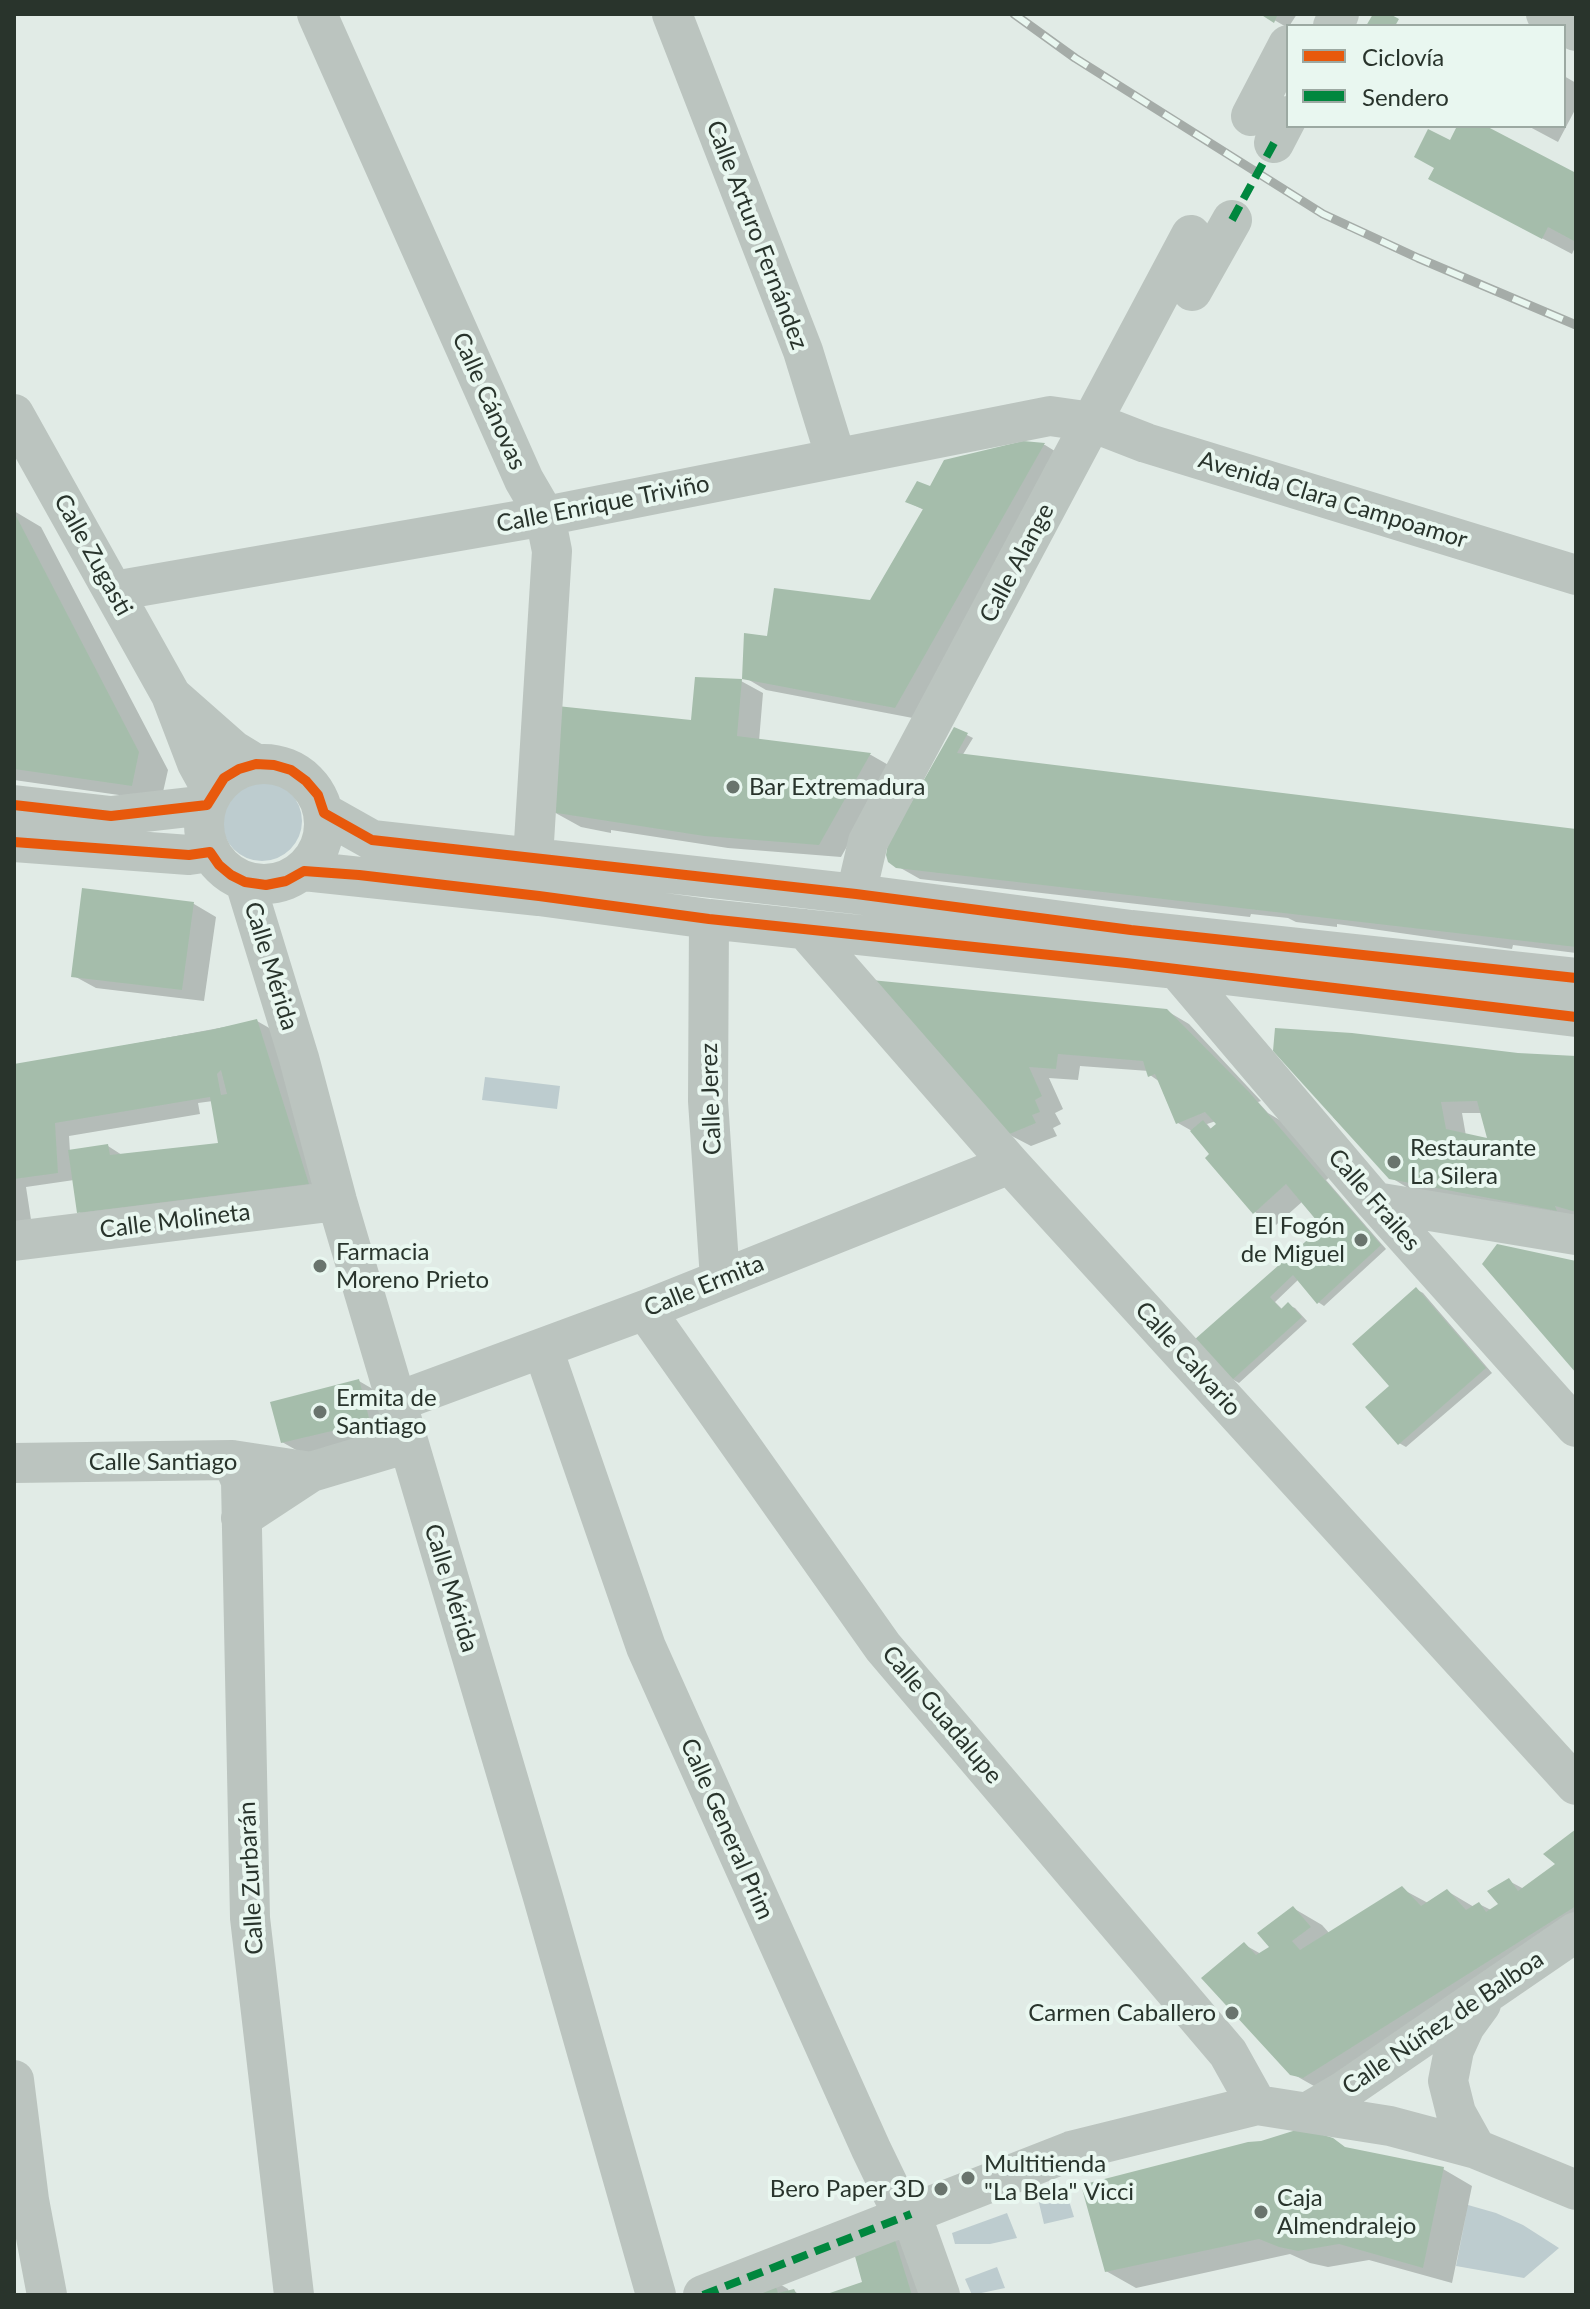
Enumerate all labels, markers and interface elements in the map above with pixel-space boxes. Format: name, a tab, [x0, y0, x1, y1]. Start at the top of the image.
legend	[1286, 24, 1566, 128]
text: Ciclovía	[1362, 42, 1444, 71]
text: Sendero	[1362, 82, 1449, 111]
street label: Calle Arturo Fernández	[700, 117, 814, 353]
street label: Calle Cánovas	[446, 328, 532, 474]
street label: Avenida Clara Campoamor	[1195, 445, 1471, 555]
street label: Calle Enrique Triviño	[494, 469, 712, 539]
street label: Calle Zugasti	[48, 489, 138, 621]
street label: Calle Alange	[974, 499, 1060, 627]
place label: Bar Extremadura	[749, 773, 925, 801]
marker: Bar Extremadura	[724, 778, 742, 796]
street label: Calle Mérida	[238, 898, 304, 1034]
street label: Calle Jerez	[695, 1042, 727, 1156]
place label: Restaurante La Silera	[1410, 1134, 1536, 1190]
street label: Calle Frailes	[1322, 1143, 1426, 1257]
marker: Restaurante La Silera	[1385, 1153, 1403, 1171]
street label: Calle Molineta	[98, 1197, 252, 1245]
place label: El Fogón de Miguel	[1241, 1212, 1345, 1268]
marker: El Fogón de Miguel	[1352, 1231, 1370, 1249]
place label: Farmacia Moreno Prieto	[336, 1238, 489, 1294]
street label: Calle Ermita	[640, 1249, 768, 1323]
marker: Farmacia Moreno Prieto	[311, 1257, 329, 1275]
street label: Calle Calvario	[1129, 1296, 1247, 1422]
place label: Ermita de Santiago	[336, 1384, 437, 1440]
marker: Ermita de Santiago	[311, 1403, 329, 1421]
street label: Calle Santiago	[89, 1448, 237, 1476]
street label: Calle Mérida	[418, 1520, 484, 1656]
street label: Calle Guadalupe	[876, 1640, 1008, 1790]
street label: Calle General Prim	[674, 1734, 780, 1924]
street label: Calle Zurbarán	[233, 1801, 269, 1955]
street label: Calle Núñez de Balboa	[1337, 1945, 1549, 2101]
place label: Carmen Caballero	[1028, 1999, 1216, 2027]
marker: Carmen Caballero	[1223, 2004, 1241, 2022]
place label: Multitienda "La Bela" Vicci	[984, 2150, 1134, 2206]
marker: Multitienda "La Bela" Vicci	[959, 2169, 977, 2187]
place label: Bero Paper 3D	[770, 2175, 925, 2203]
marker: Bero Paper 3D	[932, 2180, 950, 2198]
place label: Caja Almendralejo	[1277, 2184, 1416, 2240]
marker: Caja Almendralejo	[1252, 2203, 1270, 2221]

